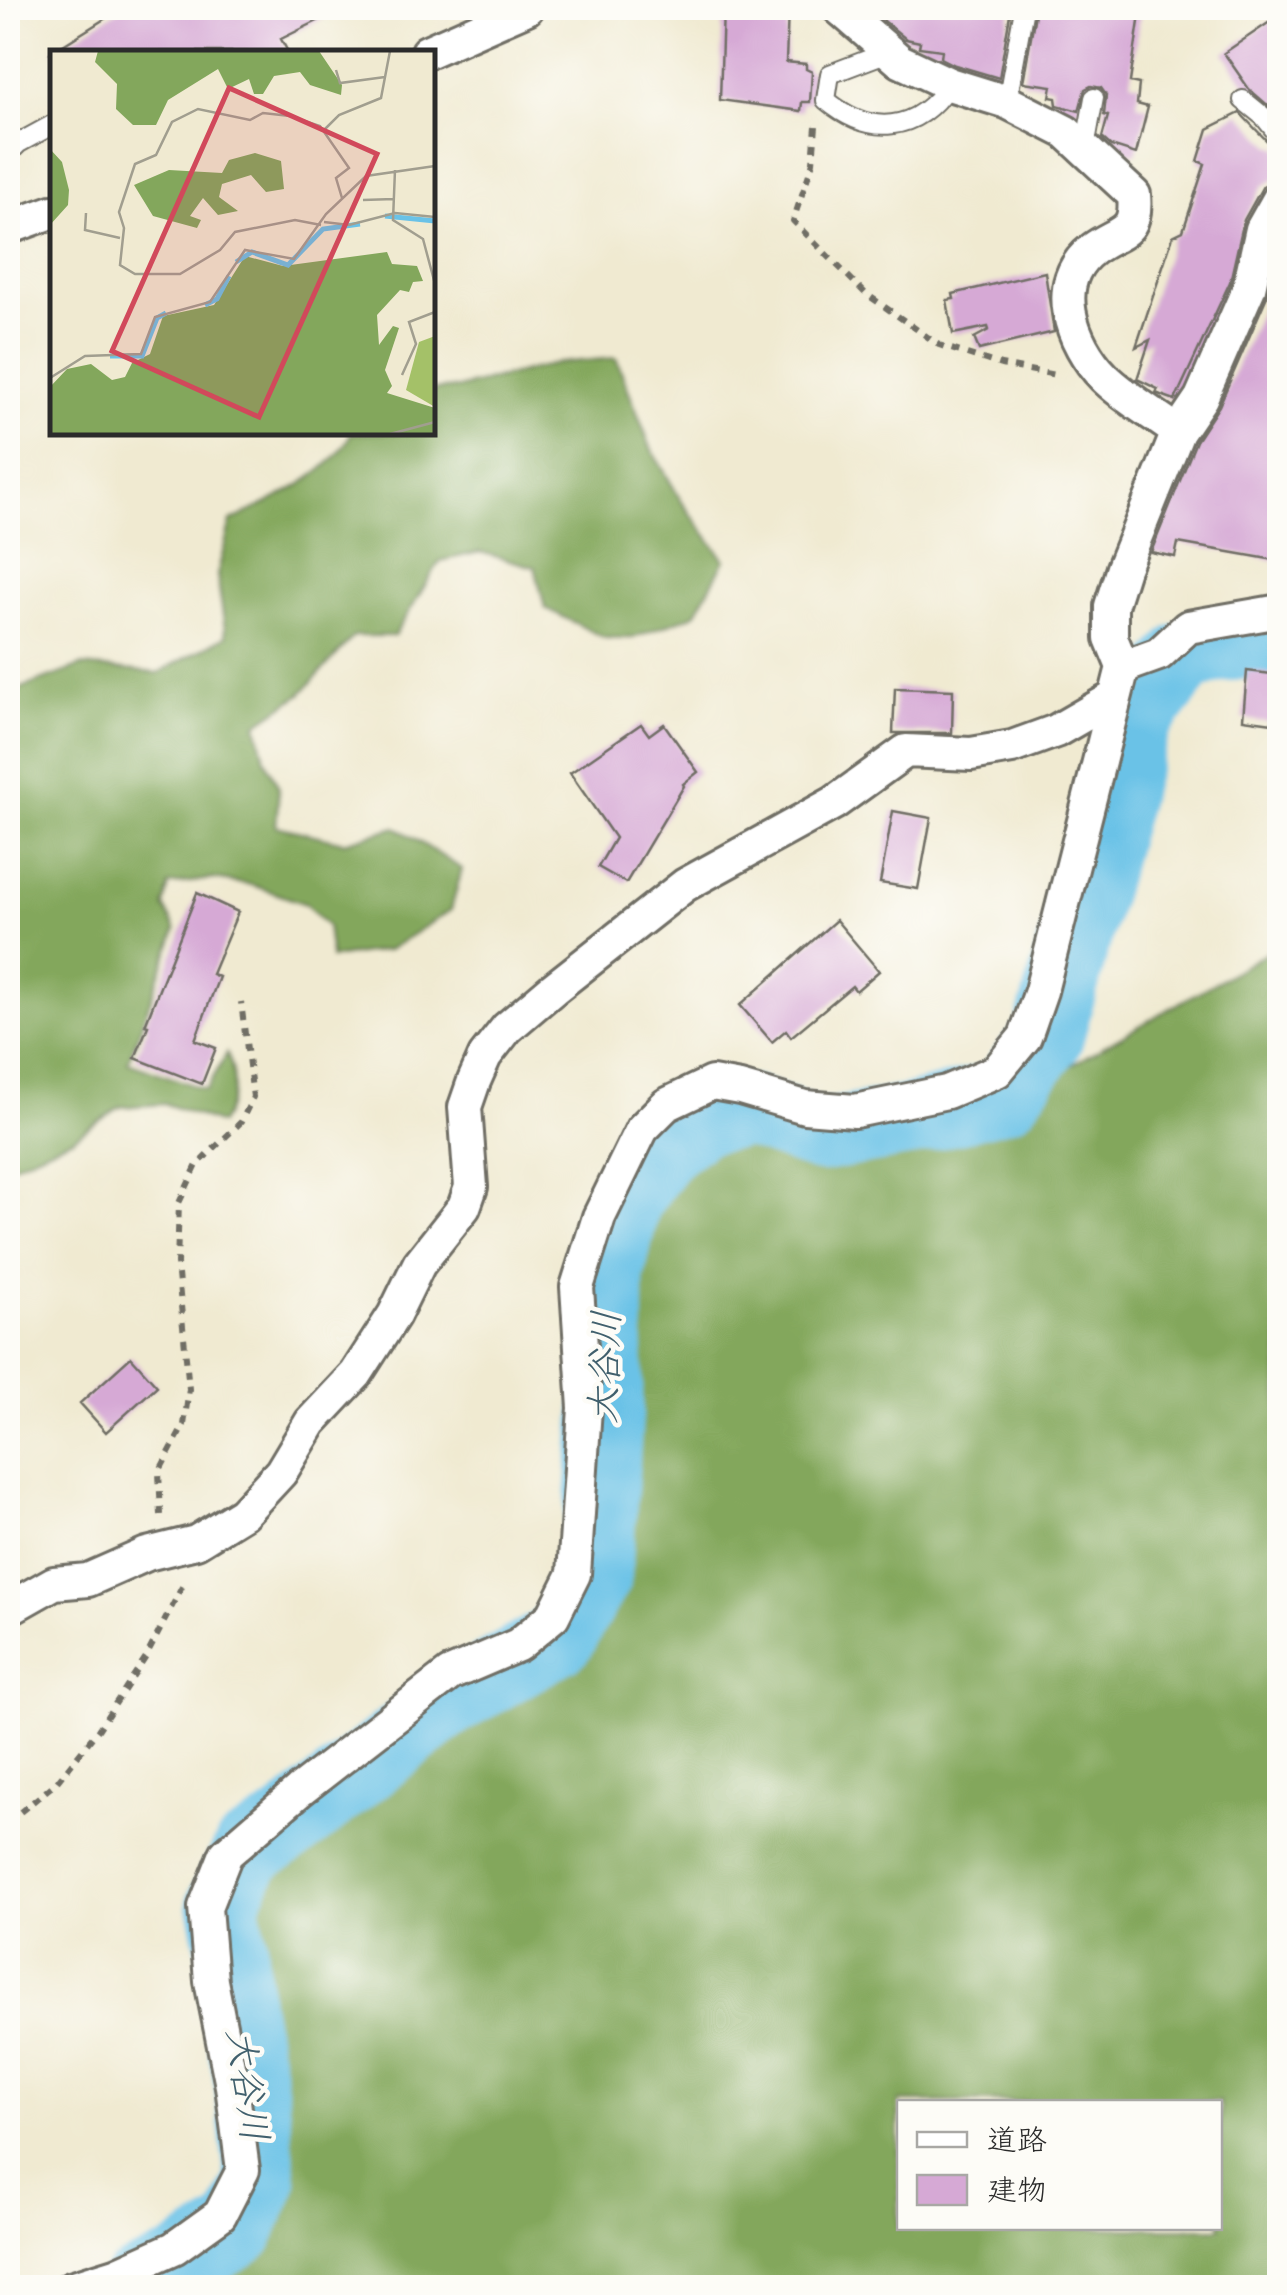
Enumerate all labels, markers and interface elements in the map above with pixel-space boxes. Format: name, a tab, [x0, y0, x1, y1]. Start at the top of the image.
inset map	[50, 50, 435, 435]
water label: 大谷川	[579, 1309, 631, 1425]
water label: 大谷川	[215, 2025, 279, 2145]
legend	[897, 2100, 1222, 2230]
text: 道路	[987, 2122, 1047, 2159]
text: 建物	[987, 2172, 1047, 2209]

